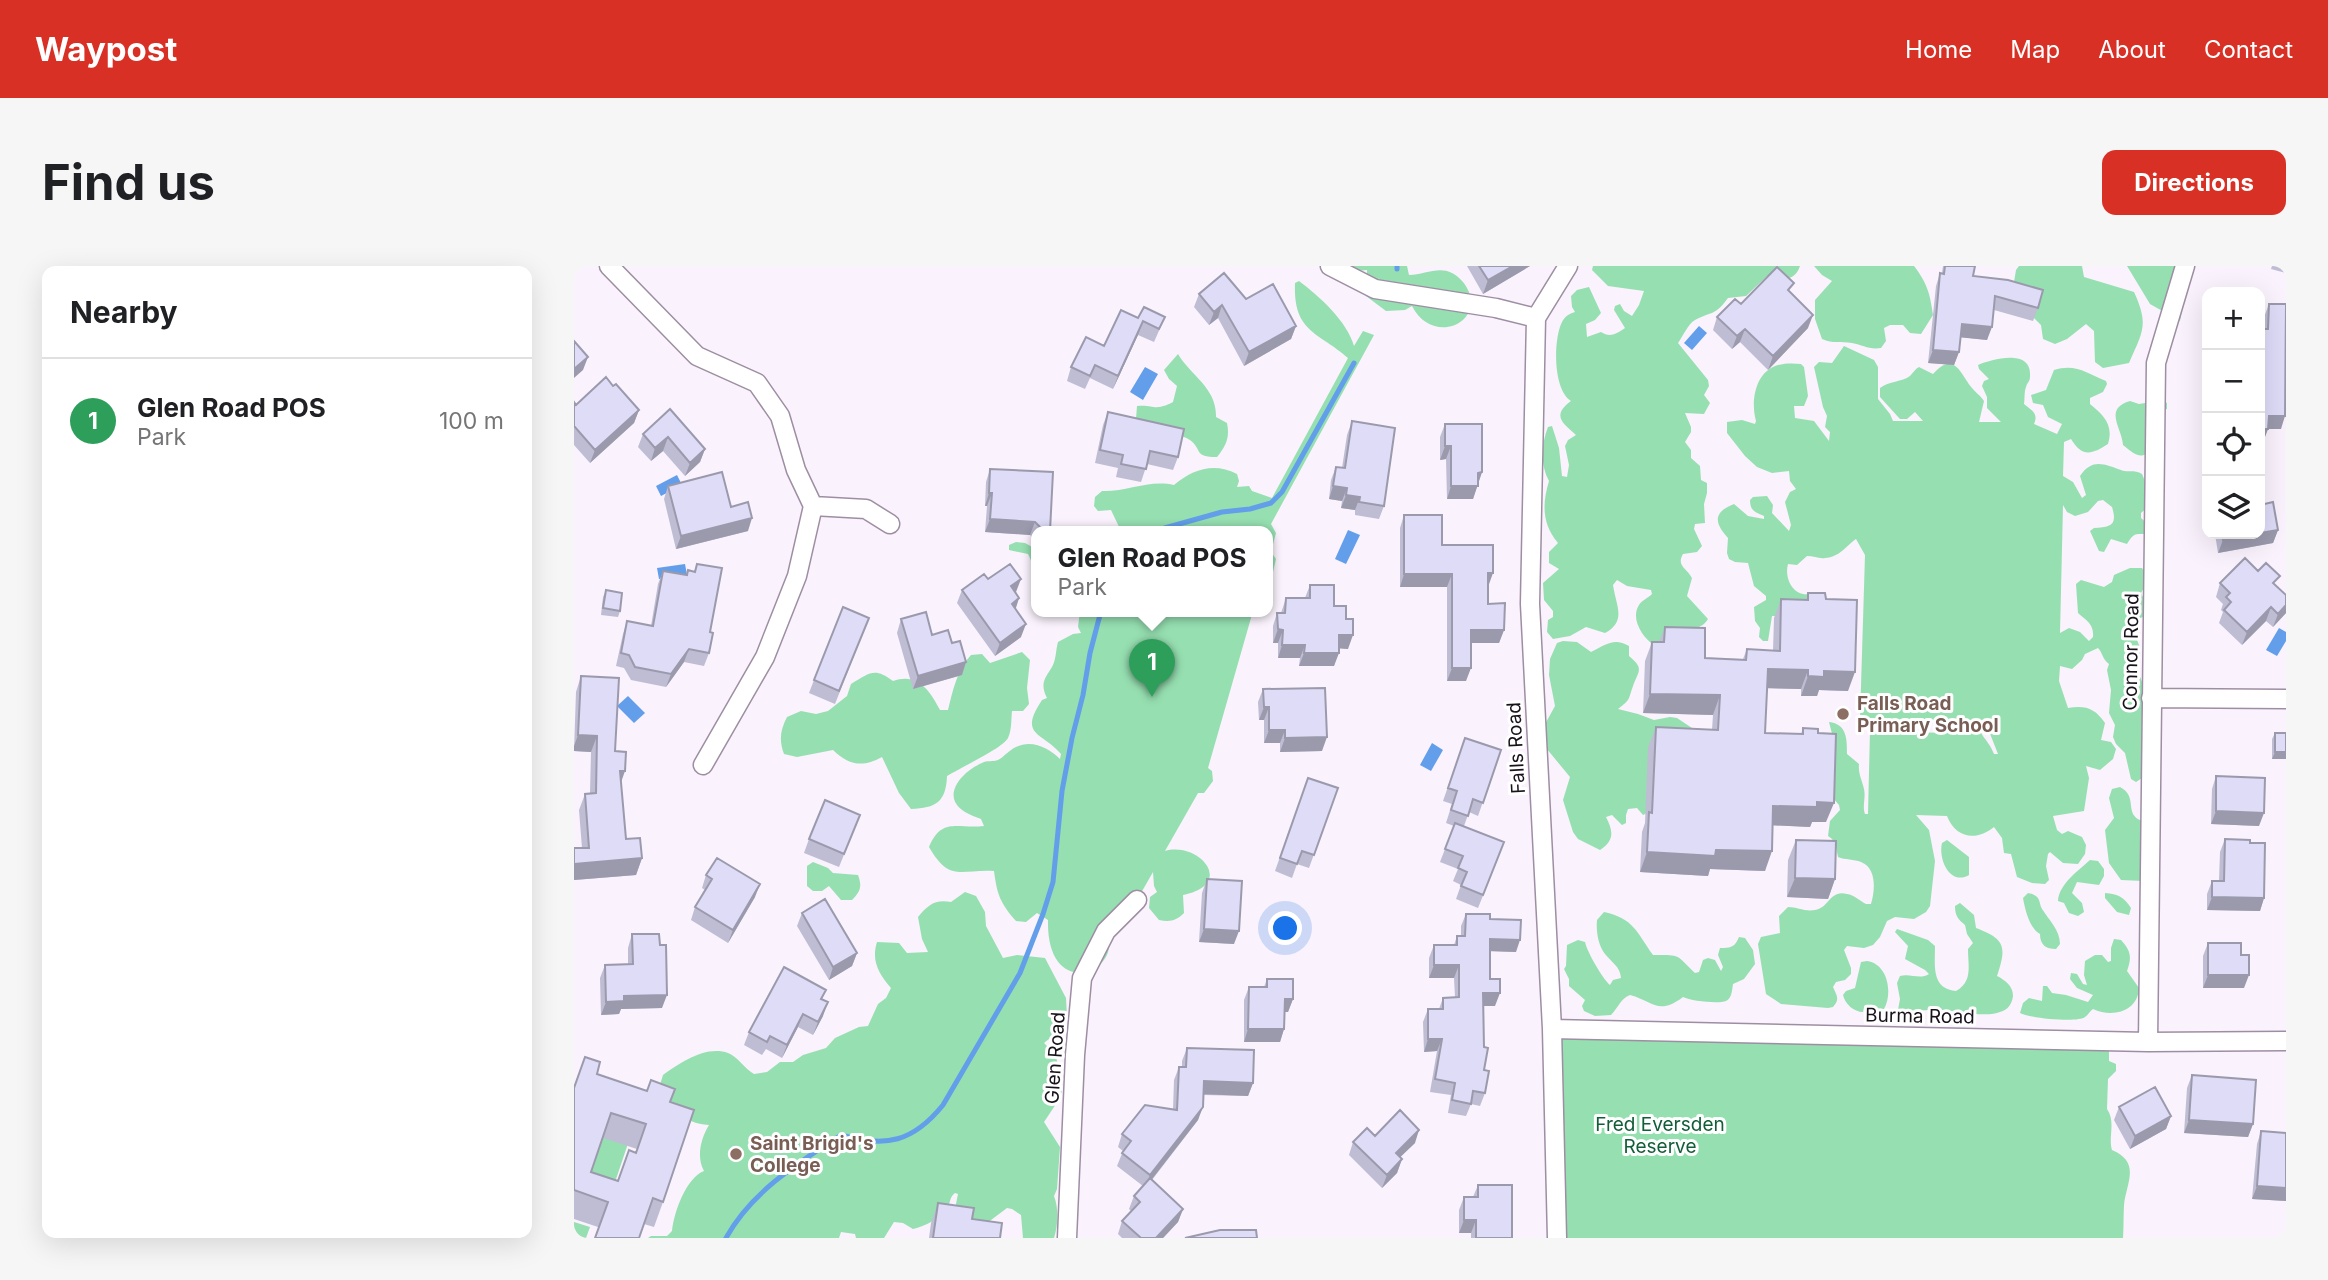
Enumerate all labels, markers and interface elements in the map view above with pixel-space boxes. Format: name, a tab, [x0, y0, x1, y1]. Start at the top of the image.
text: Waypost	[35, 29, 177, 69]
text: Home	[1905, 35, 1972, 64]
text: Map	[2010, 35, 2060, 64]
text: About	[2098, 35, 2166, 64]
text: Contact	[2204, 35, 2293, 64]
button: Directions	[2102, 150, 2286, 215]
text: Find us	[42, 153, 215, 212]
map controls	[2202, 287, 2265, 539]
button: +	[2202, 287, 2265, 350]
text: Nearby	[70, 294, 178, 330]
button: −	[2202, 350, 2265, 413]
text: Glen Road POS	[137, 392, 326, 423]
text: 1	[88, 407, 98, 435]
text: 100 m	[439, 407, 504, 435]
button: locate	[2202, 413, 2265, 476]
text: Park	[137, 423, 186, 451]
button: layers	[2202, 476, 2265, 539]
popup	[1031, 526, 1273, 617]
text: Glen Road POS	[1058, 542, 1246, 573]
text: Park	[1058, 573, 1107, 601]
street label: Connor Road	[2118, 593, 2144, 711]
pin: 1	[1129, 639, 1175, 697]
place label: Falls Road Primary School	[1857, 692, 1999, 737]
street label: Falls Road	[1502, 702, 1530, 794]
marker: Falls Road Primary School	[1835, 706, 1851, 722]
your location	[1268, 911, 1302, 945]
street label: Burma Road	[1865, 1004, 1975, 1028]
street label: Glen Road	[1040, 1011, 1070, 1105]
park label: Fred Eversden Reserve	[1595, 1113, 1725, 1158]
place label: Saint Brigid's College	[750, 1132, 874, 1177]
marker: Saint Brigid's College	[728, 1146, 744, 1162]

